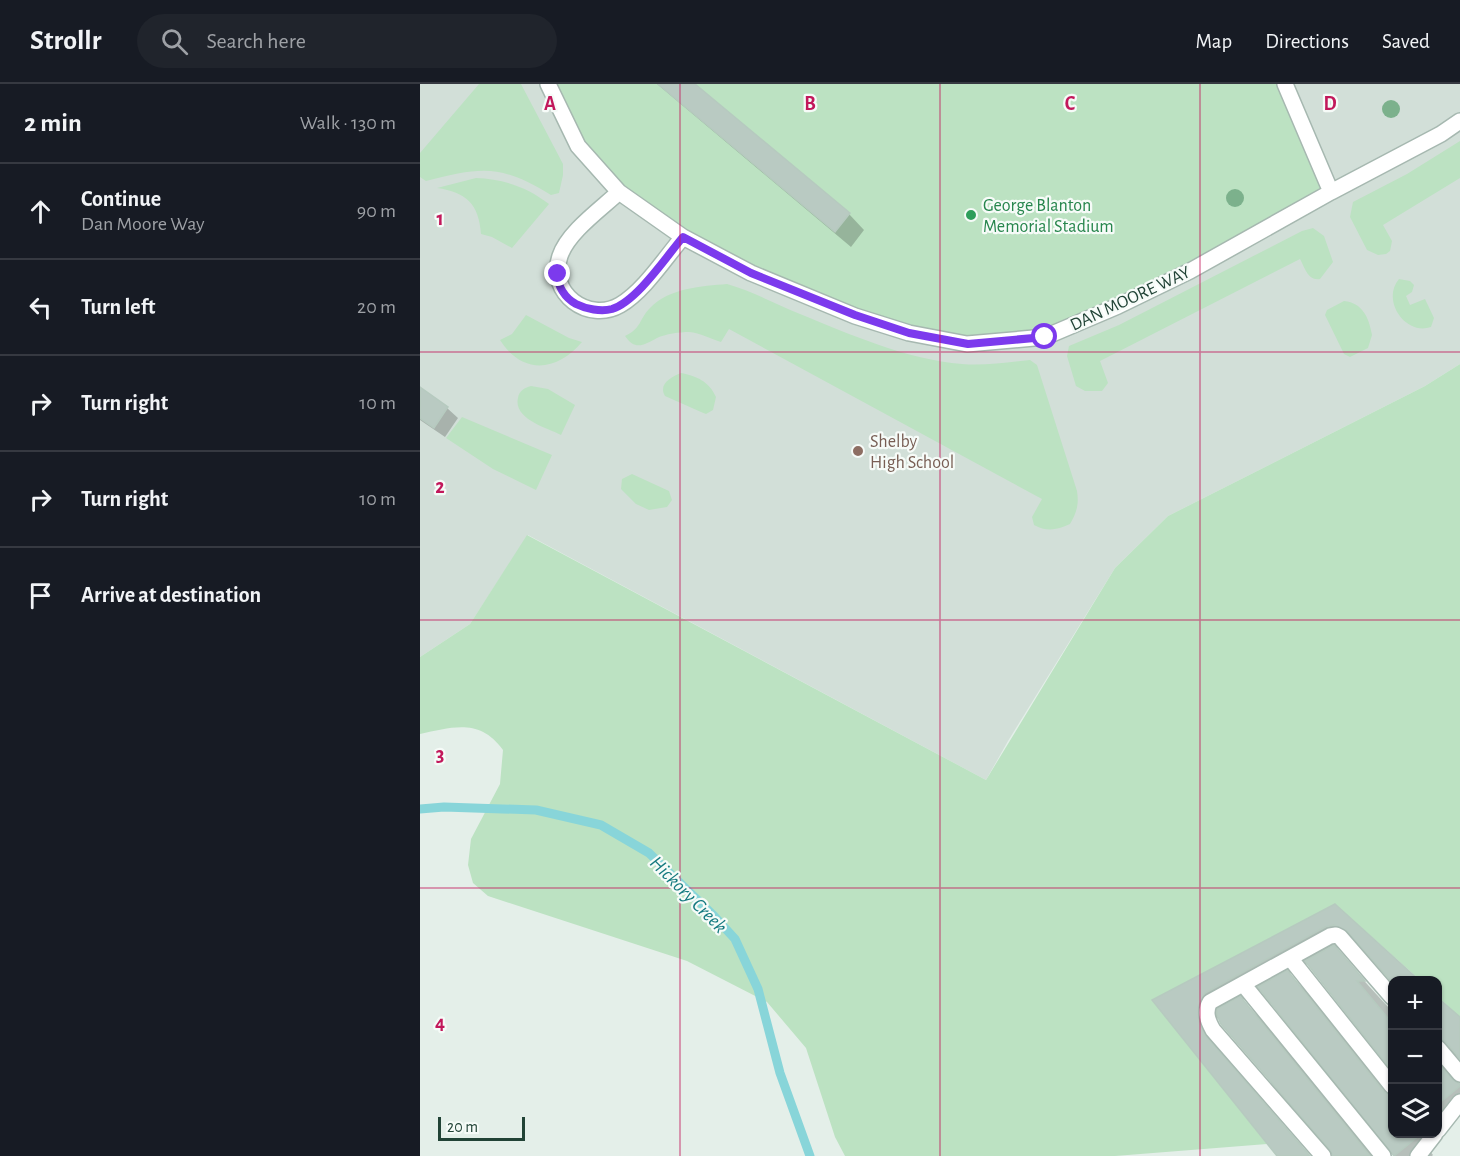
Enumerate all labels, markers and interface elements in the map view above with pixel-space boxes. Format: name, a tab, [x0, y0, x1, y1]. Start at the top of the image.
search box	[137, 14, 557, 68]
icon: search	[158, 25, 191, 58]
text: Strollr	[30, 27, 101, 55]
text: Search here	[206, 30, 306, 52]
text: Map	[1196, 31, 1232, 52]
text: Directions	[1265, 31, 1349, 52]
text: Saved	[1382, 31, 1430, 52]
text: A	[544, 94, 556, 114]
text: B	[804, 94, 816, 114]
text: C	[1065, 94, 1076, 114]
text: D	[1323, 94, 1337, 114]
text: 2 min	[24, 110, 82, 136]
text: Walk · 130 m	[300, 113, 396, 133]
text: Continue	[81, 188, 161, 210]
icon: ahead	[24, 195, 57, 228]
place label: George Blanton Memorial Stadium	[983, 197, 1114, 236]
text: 90 m	[357, 201, 396, 221]
marker: George Blanton Memorial Stadium	[964, 208, 978, 222]
text: 1	[436, 209, 444, 229]
text: Dan Moore Way	[81, 214, 205, 234]
route end	[544, 260, 570, 286]
street label: DAN MOORE WAY	[1067, 263, 1194, 335]
icon: left	[24, 291, 57, 324]
text: Turn left	[81, 296, 155, 318]
text: 20 m	[357, 297, 396, 317]
route start	[1031, 323, 1057, 349]
icon: right	[24, 387, 57, 420]
text: Turn right	[81, 392, 168, 414]
text: 10 m	[359, 393, 396, 413]
place label: Shelby High School	[870, 433, 954, 472]
marker: Shelby High School	[851, 444, 865, 458]
text: 2	[435, 477, 445, 497]
icon: right	[24, 483, 57, 516]
text: Turn right	[81, 488, 168, 510]
text: 10 m	[359, 489, 396, 509]
icon: arrive	[24, 579, 57, 612]
text: Arrive at destination	[81, 584, 261, 606]
text: 3	[436, 745, 444, 765]
water label: Hickory Creek	[646, 852, 731, 937]
map controls	[1388, 976, 1442, 1138]
button: +	[1388, 976, 1442, 1030]
text: 4	[435, 1013, 445, 1033]
button: −	[1388, 1030, 1442, 1084]
button: layers	[1388, 1084, 1442, 1138]
scale bar	[438, 1114, 525, 1142]
text: 20 m	[447, 1119, 478, 1135]

